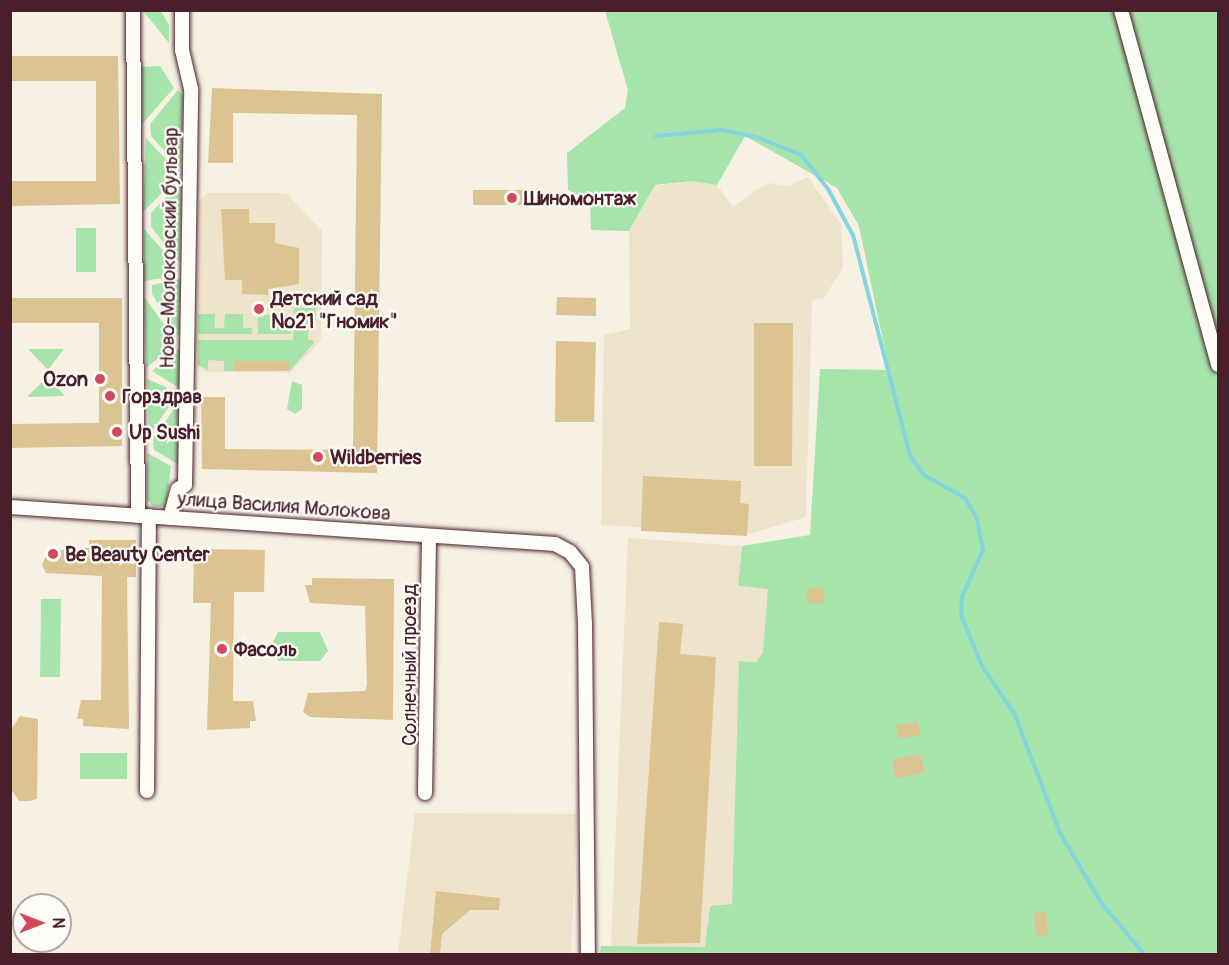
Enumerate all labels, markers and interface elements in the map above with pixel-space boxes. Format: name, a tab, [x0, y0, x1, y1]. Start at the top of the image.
street label: Ново-Молоковский бульвар	[155, 127, 183, 369]
place label: Шиномонтаж	[524, 186, 636, 210]
marker: Шиномонтаж	[505, 191, 519, 205]
place label: Детский сад №21 "Гномик"	[271, 286, 398, 333]
marker: Детский сад №21 "Гномик"	[252, 302, 266, 316]
place label: Ozon	[43, 367, 88, 391]
marker: Ozon	[93, 372, 107, 386]
place label: Горздрав	[122, 384, 202, 408]
marker: Горздрав	[103, 389, 117, 403]
place label: Up Sushi	[129, 420, 200, 444]
marker: Up Sushi	[110, 425, 124, 439]
place label: Wildberries	[330, 445, 422, 469]
marker: Wildberries	[311, 450, 325, 464]
street label: улица Василия Молокова	[177, 487, 391, 525]
place label: Be Beauty Center	[65, 542, 210, 566]
marker: Be Beauty Center	[46, 547, 60, 561]
street label: Солнечный проезд	[397, 584, 421, 746]
place label: Фасоль	[234, 637, 297, 661]
marker: Фасоль	[215, 642, 229, 656]
north arrow	[12, 893, 72, 953]
text: N	[48, 918, 68, 928]

